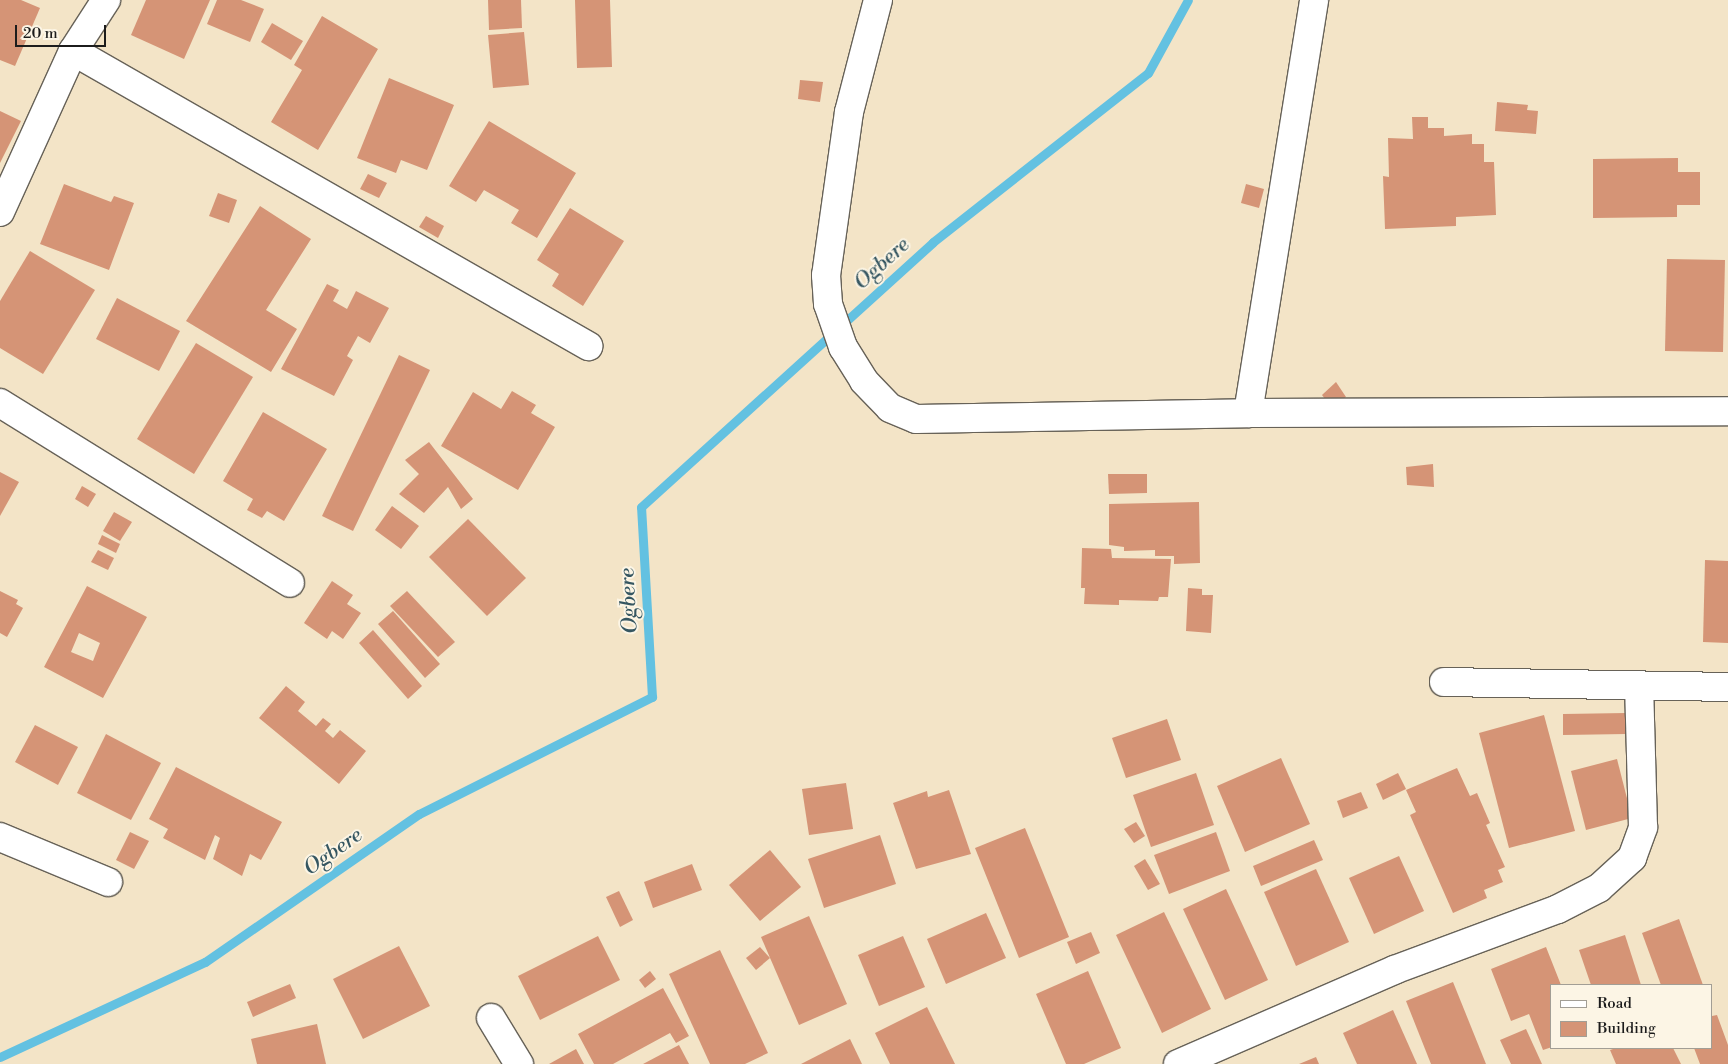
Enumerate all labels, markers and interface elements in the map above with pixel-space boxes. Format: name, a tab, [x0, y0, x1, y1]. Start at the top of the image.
scale bar	[18, 15, 109, 47]
text: 20 m	[23, 24, 58, 43]
water label: Ogbere	[849, 233, 915, 295]
water label: Ogbere	[615, 567, 643, 635]
water label: Ogbere	[299, 823, 367, 881]
legend	[1550, 984, 1713, 1049]
text: Road	[1597, 994, 1632, 1013]
text: Building	[1597, 1019, 1656, 1038]

